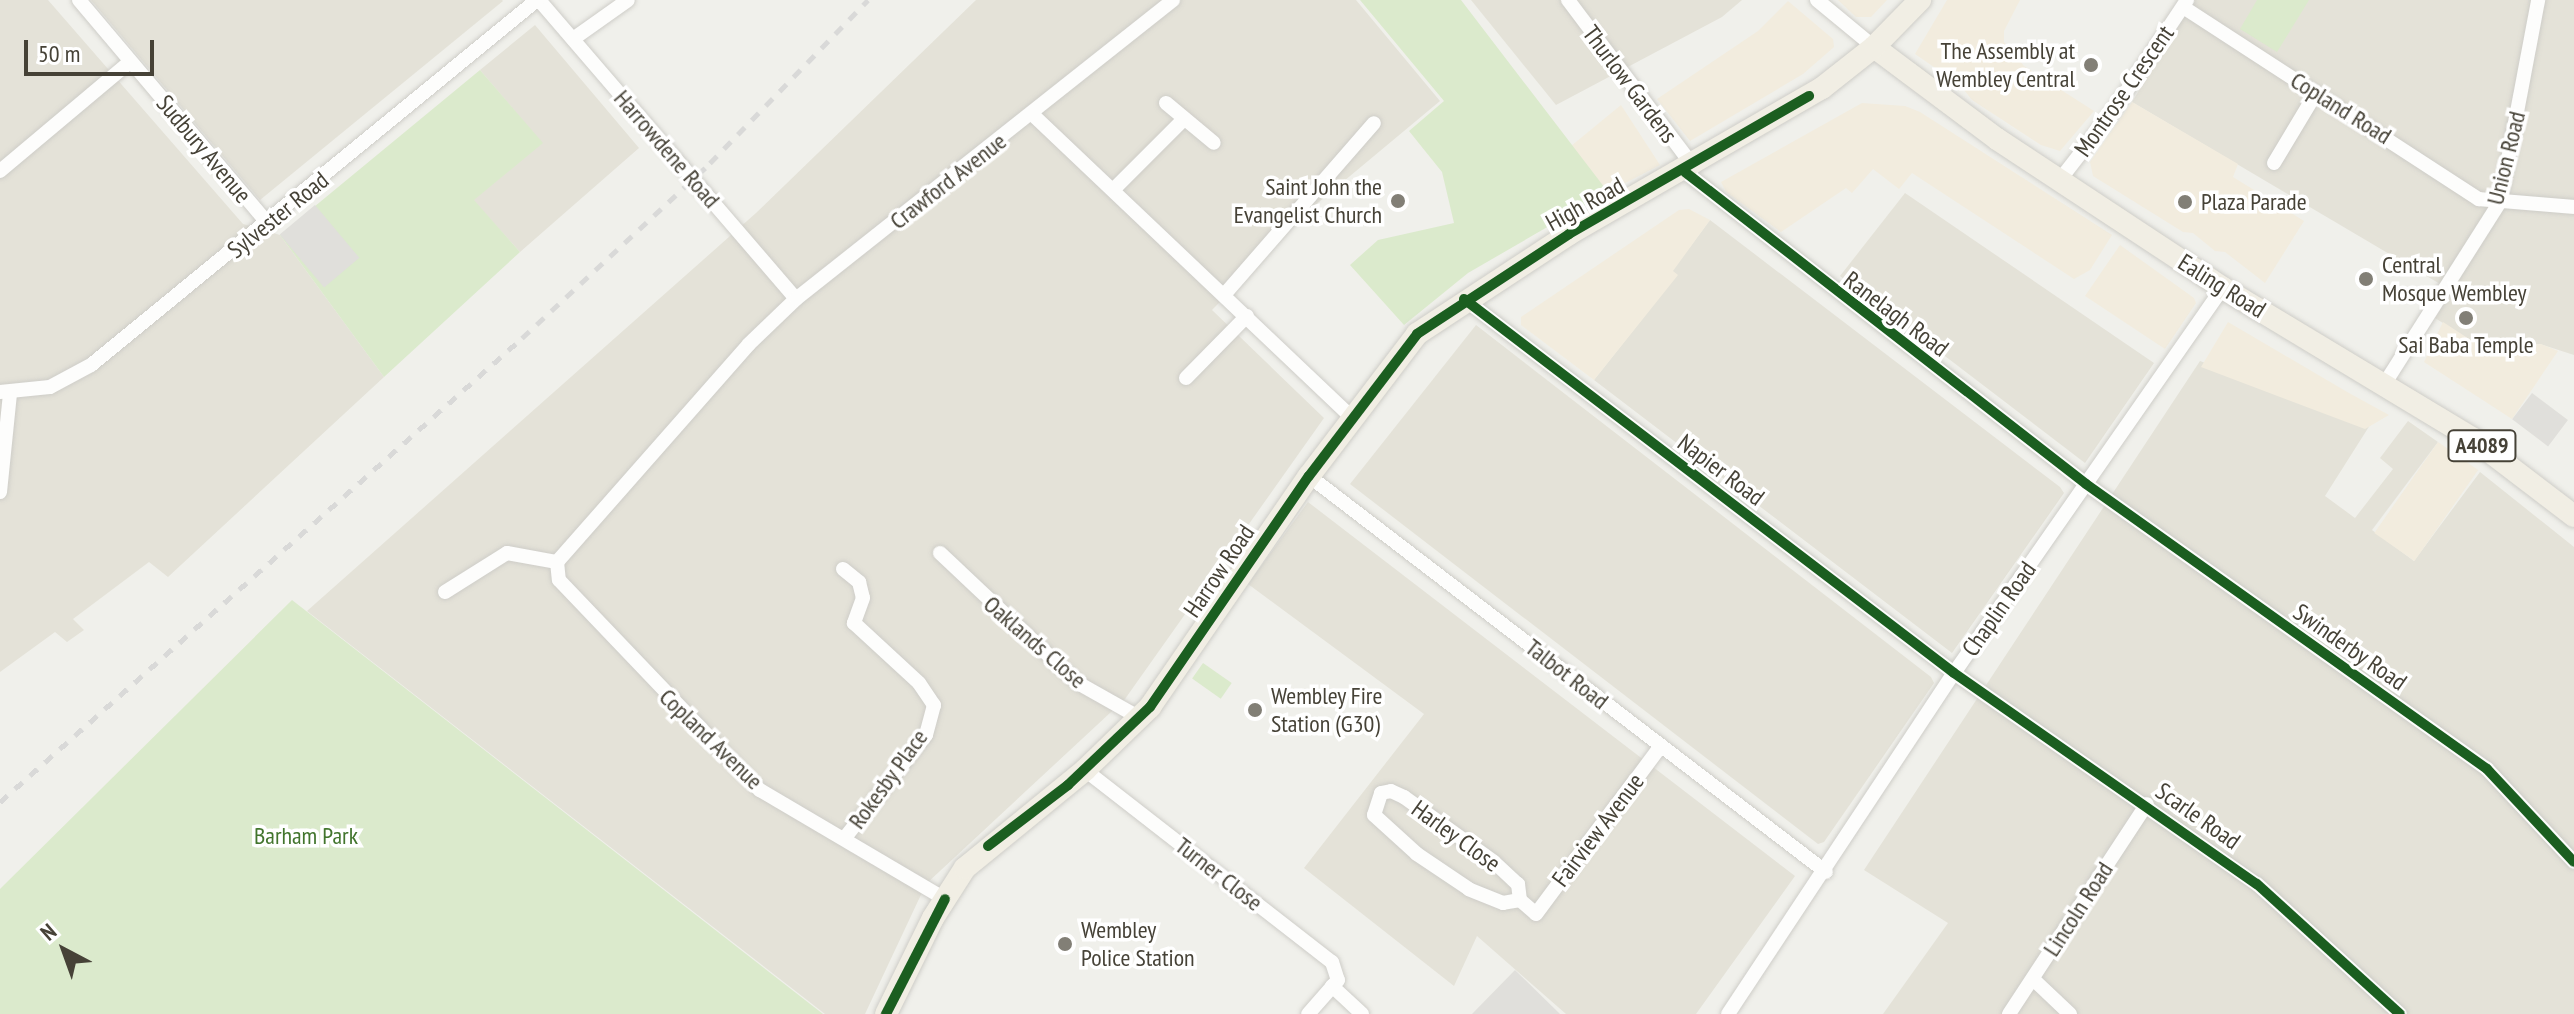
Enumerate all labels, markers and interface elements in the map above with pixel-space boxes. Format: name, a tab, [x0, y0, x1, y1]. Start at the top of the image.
street label: Thurlow Gardens	[1576, 19, 1684, 149]
street label: Montrose Crescent	[2068, 20, 2180, 162]
scale bar	[28, 24, 158, 74]
place label: The Assembly at Wembley Central	[1935, 37, 2075, 93]
text: 50 m	[38, 38, 80, 69]
marker: The Assembly at Wembley Central	[2082, 56, 2100, 74]
street label: Copland Road	[2285, 66, 2397, 150]
street label: Harrowdene Road	[608, 84, 726, 214]
street label: Sudbury Avenue	[150, 89, 258, 209]
street label: Union Road	[2481, 108, 2531, 208]
street label: Crawford Avenue	[884, 127, 1012, 235]
street label: Sylvester Road	[222, 166, 334, 264]
street label: High Road	[1541, 171, 1629, 237]
place label: Saint John the Evangelist Church	[1234, 173, 1382, 229]
place label: Plaza Parade	[2201, 188, 2307, 216]
marker: Saint John the Evangelist Church	[1389, 192, 1407, 210]
marker: Plaza Parade	[2176, 193, 2194, 211]
street label: Ealing Road	[2173, 248, 2271, 324]
place label: Central Mosque Wembley	[2382, 251, 2527, 307]
street label: Ranelagh Road	[1838, 265, 1954, 363]
marker: Central Mosque Wembley	[2357, 270, 2375, 288]
marker: Sai Baba Temple	[2457, 309, 2475, 327]
place label: Sai Baba Temple	[2398, 331, 2534, 359]
street label: Napier Road	[1672, 428, 1770, 512]
road number: A4089	[2446, 428, 2518, 464]
street label: Harrow Road	[1177, 519, 1261, 623]
street label: Chaplin Road	[1956, 556, 2042, 662]
street label: Oaklands Close	[978, 590, 1092, 694]
street label: Swinderby Road	[2288, 597, 2412, 697]
street label: Talbot Road	[1520, 633, 1614, 715]
street label: Copland Avenue	[653, 682, 769, 796]
place label: Wembley Fire Station (G30)	[1271, 682, 1383, 738]
marker: Wembley Fire Station (G30)	[1246, 701, 1264, 719]
street label: Rokesby Place	[842, 723, 934, 835]
street label: Fairview Avenue	[1546, 767, 1650, 893]
street label: Scarle Road	[2150, 777, 2246, 855]
street label: Harley Close	[1406, 794, 1506, 878]
park label: Barham Park	[254, 822, 358, 850]
street label: Turner Close	[1170, 831, 1268, 917]
street label: Lincoln Road	[2037, 857, 2119, 961]
north arrow	[24, 910, 104, 990]
place label: Wembley Police Station	[1081, 916, 1195, 972]
text: N	[35, 917, 62, 946]
marker: Wembley Police Station	[1056, 935, 1074, 953]

